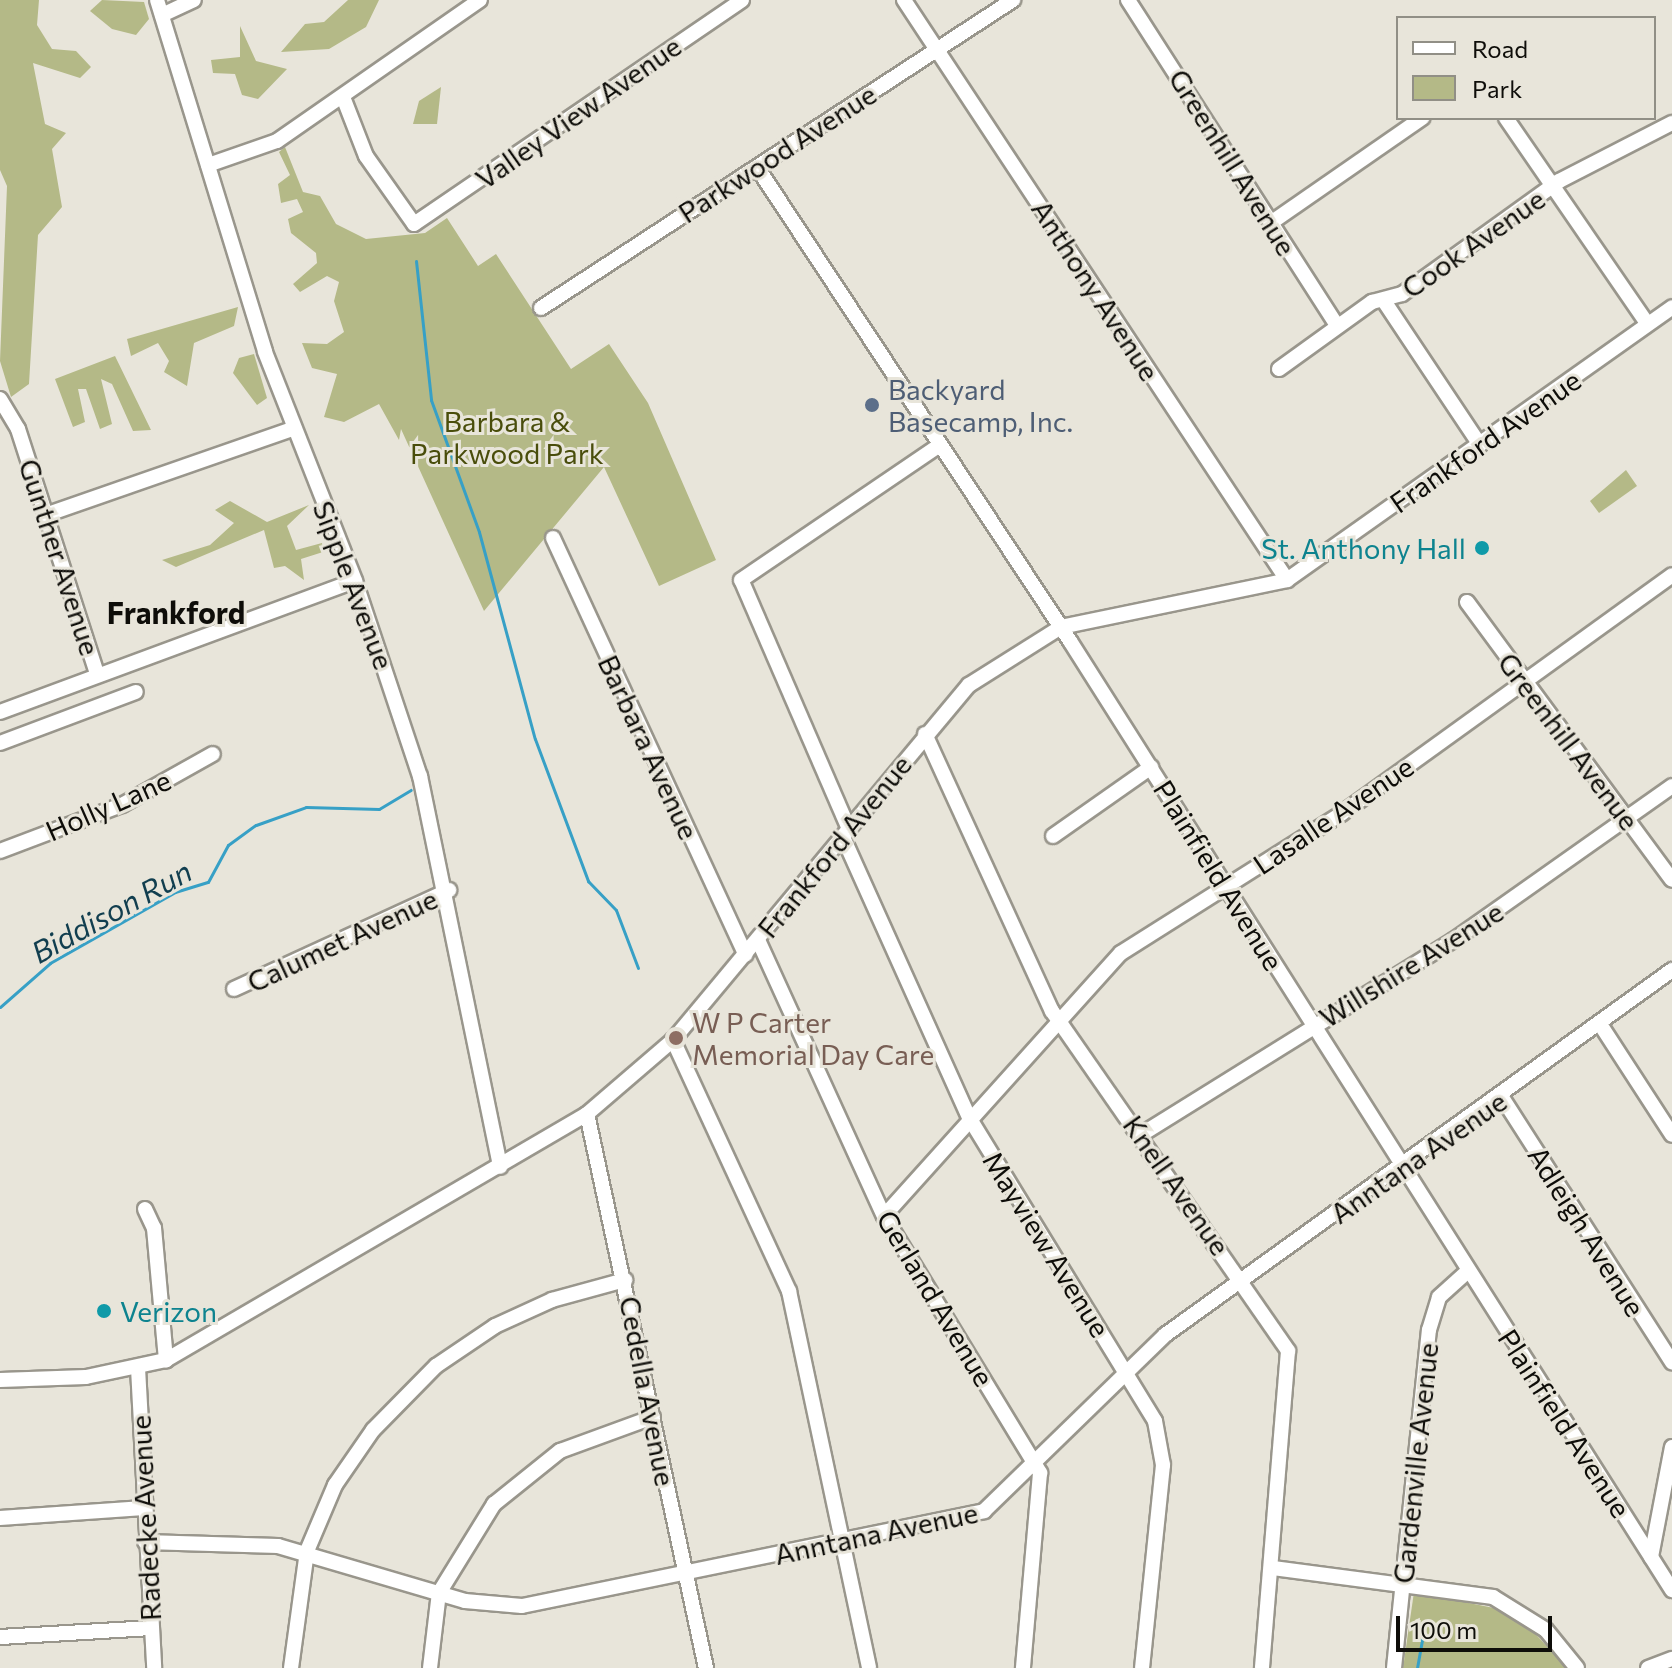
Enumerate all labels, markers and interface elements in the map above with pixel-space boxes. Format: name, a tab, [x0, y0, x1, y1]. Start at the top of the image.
legend	[1396, 16, 1656, 120]
street label: Valley View Avenue	[469, 29, 687, 195]
text: Road	[1472, 34, 1528, 63]
street label: Greenhill Avenue	[1162, 63, 1304, 261]
text: Park	[1472, 74, 1522, 103]
street label: Parkwood Avenue	[672, 77, 882, 229]
street label: Cook Avenue	[1395, 181, 1551, 305]
street label: Anthony Avenue	[1025, 193, 1167, 387]
street label: Frankford Avenue	[1383, 363, 1587, 519]
place label: Backyard Basecamp, Inc.	[888, 372, 1073, 438]
marker: Backyard Basecamp, Inc.	[863, 396, 881, 414]
park label: Barbara & Parkwood Park	[410, 404, 604, 470]
street label: Gunther Avenue	[12, 455, 108, 659]
street label: Sipple Avenue	[307, 496, 401, 674]
place label: St. Anthony Hall	[1261, 531, 1466, 565]
marker: St. Anthony Hall	[1473, 539, 1491, 557]
district label: Frankford	[107, 594, 245, 630]
street label: Greenhill Avenue	[1491, 646, 1647, 836]
street label: Barbara Avenue	[592, 650, 706, 844]
street label: Frankford Avenue	[750, 748, 918, 944]
street label: Lasalle Avenue	[1247, 749, 1419, 881]
street label: Holly Lane	[40, 763, 176, 847]
street label: Plainfield Avenue	[1147, 774, 1291, 976]
water label: Biddison Run	[25, 852, 197, 970]
street label: Calumet Avenue	[242, 881, 442, 999]
street label: Willshire Avenue	[1313, 894, 1509, 1034]
place label: W P Carter Memorial Day Care	[692, 1005, 934, 1071]
marker: W P Carter Memorial Day Care	[667, 1029, 685, 1047]
street label: Anntana Avenue	[1324, 1084, 1512, 1230]
street label: Knell Avenue	[1117, 1109, 1237, 1261]
street label: Adleigh Avenue	[1521, 1140, 1653, 1322]
street label: Mayview Avenue	[976, 1145, 1118, 1343]
street label: Gerland Avenue	[870, 1204, 1002, 1392]
street label: Cedella Avenue	[613, 1293, 683, 1489]
place label: Verizon	[120, 1294, 217, 1328]
marker: Verizon	[95, 1302, 113, 1320]
street label: Plainfield Avenue	[1492, 1323, 1638, 1523]
street label: Gardenville Avenue	[1386, 1341, 1444, 1585]
street label: Radecke Avenue	[123, 1414, 167, 1622]
street label: Anntana Avenue	[771, 1495, 981, 1571]
scale bar	[1400, 1600, 1556, 1650]
text: 100 m	[1410, 1615, 1477, 1644]

